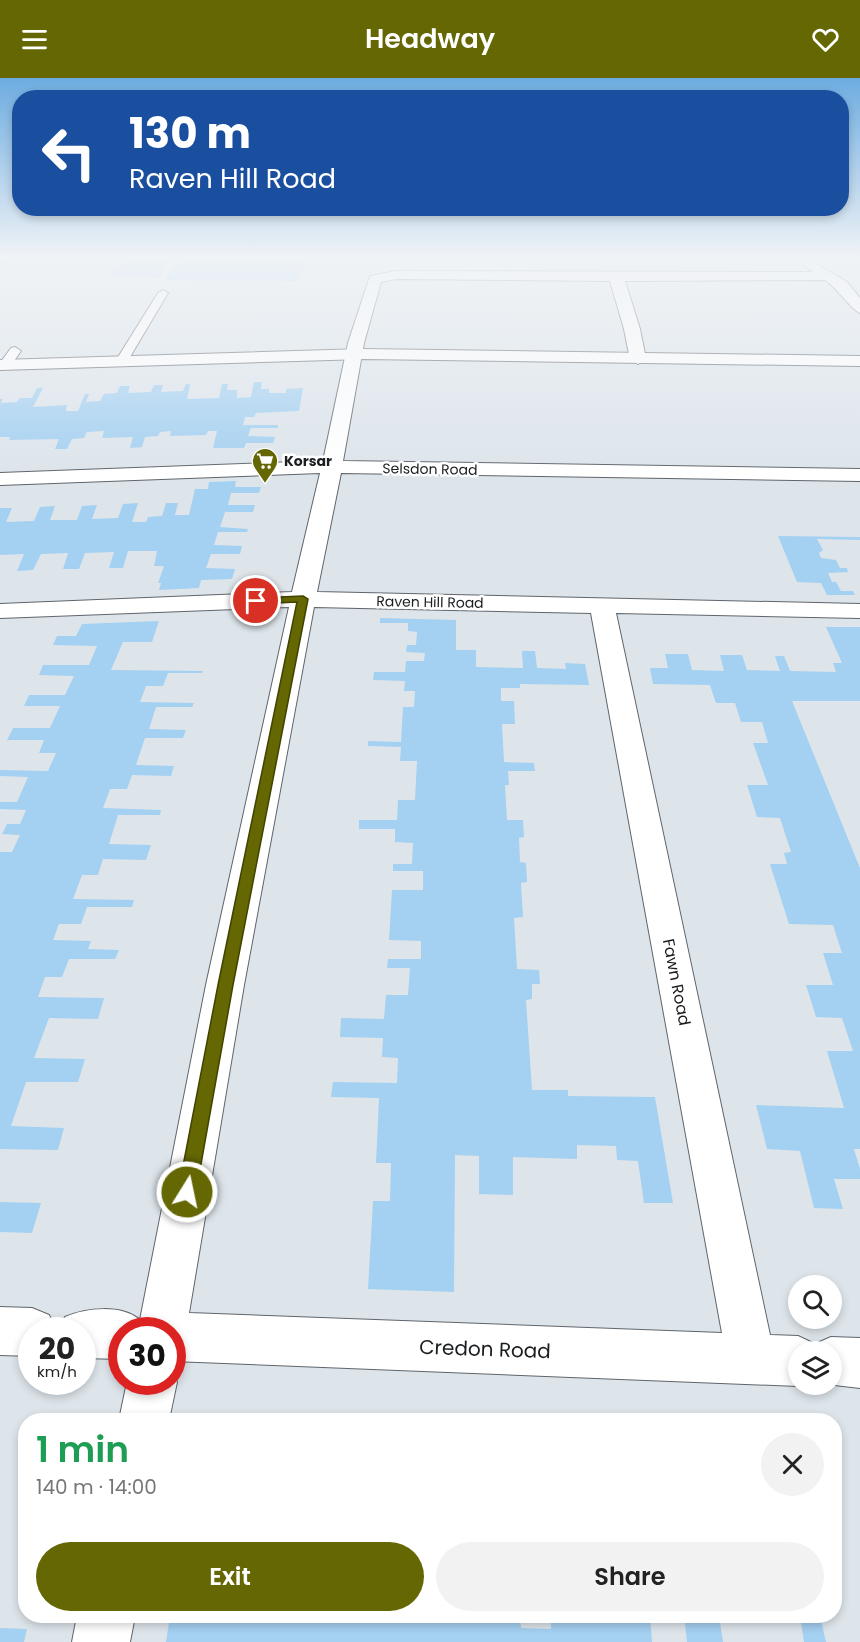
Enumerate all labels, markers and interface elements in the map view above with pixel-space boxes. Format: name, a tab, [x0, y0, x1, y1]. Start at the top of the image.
text: Headway	[365, 20, 495, 57]
icon: menu	[18, 23, 51, 56]
icon: heart	[809, 23, 842, 56]
text: 130 m	[129, 104, 251, 163]
icon: left	[30, 114, 108, 192]
text: Raven Hill Road	[129, 160, 336, 197]
supermarket icon: Korsar	[250, 446, 280, 484]
place label: Korsar	[284, 451, 332, 471]
street label: Selsdon Road	[382, 458, 478, 480]
pin	[230, 575, 281, 626]
icon: arrive	[239, 584, 272, 617]
street label: Raven Hill Road	[376, 591, 484, 613]
street label: Fawn Road	[657, 937, 696, 1028]
position arrow	[155, 1160, 219, 1224]
map controls	[788, 1275, 842, 1395]
button: search	[788, 1275, 842, 1329]
speed limit sign: 30	[108, 1317, 186, 1395]
text: 20	[39, 1327, 75, 1370]
street label: Credon Road	[419, 1333, 551, 1365]
button: layers	[788, 1341, 842, 1395]
text: km/h	[37, 1361, 77, 1382]
text: 1 min	[36, 1424, 129, 1475]
button: close	[761, 1433, 824, 1496]
text: 140 m · 14:00	[36, 1473, 157, 1501]
button: Exit	[36, 1542, 424, 1611]
button: Share	[436, 1542, 824, 1611]

